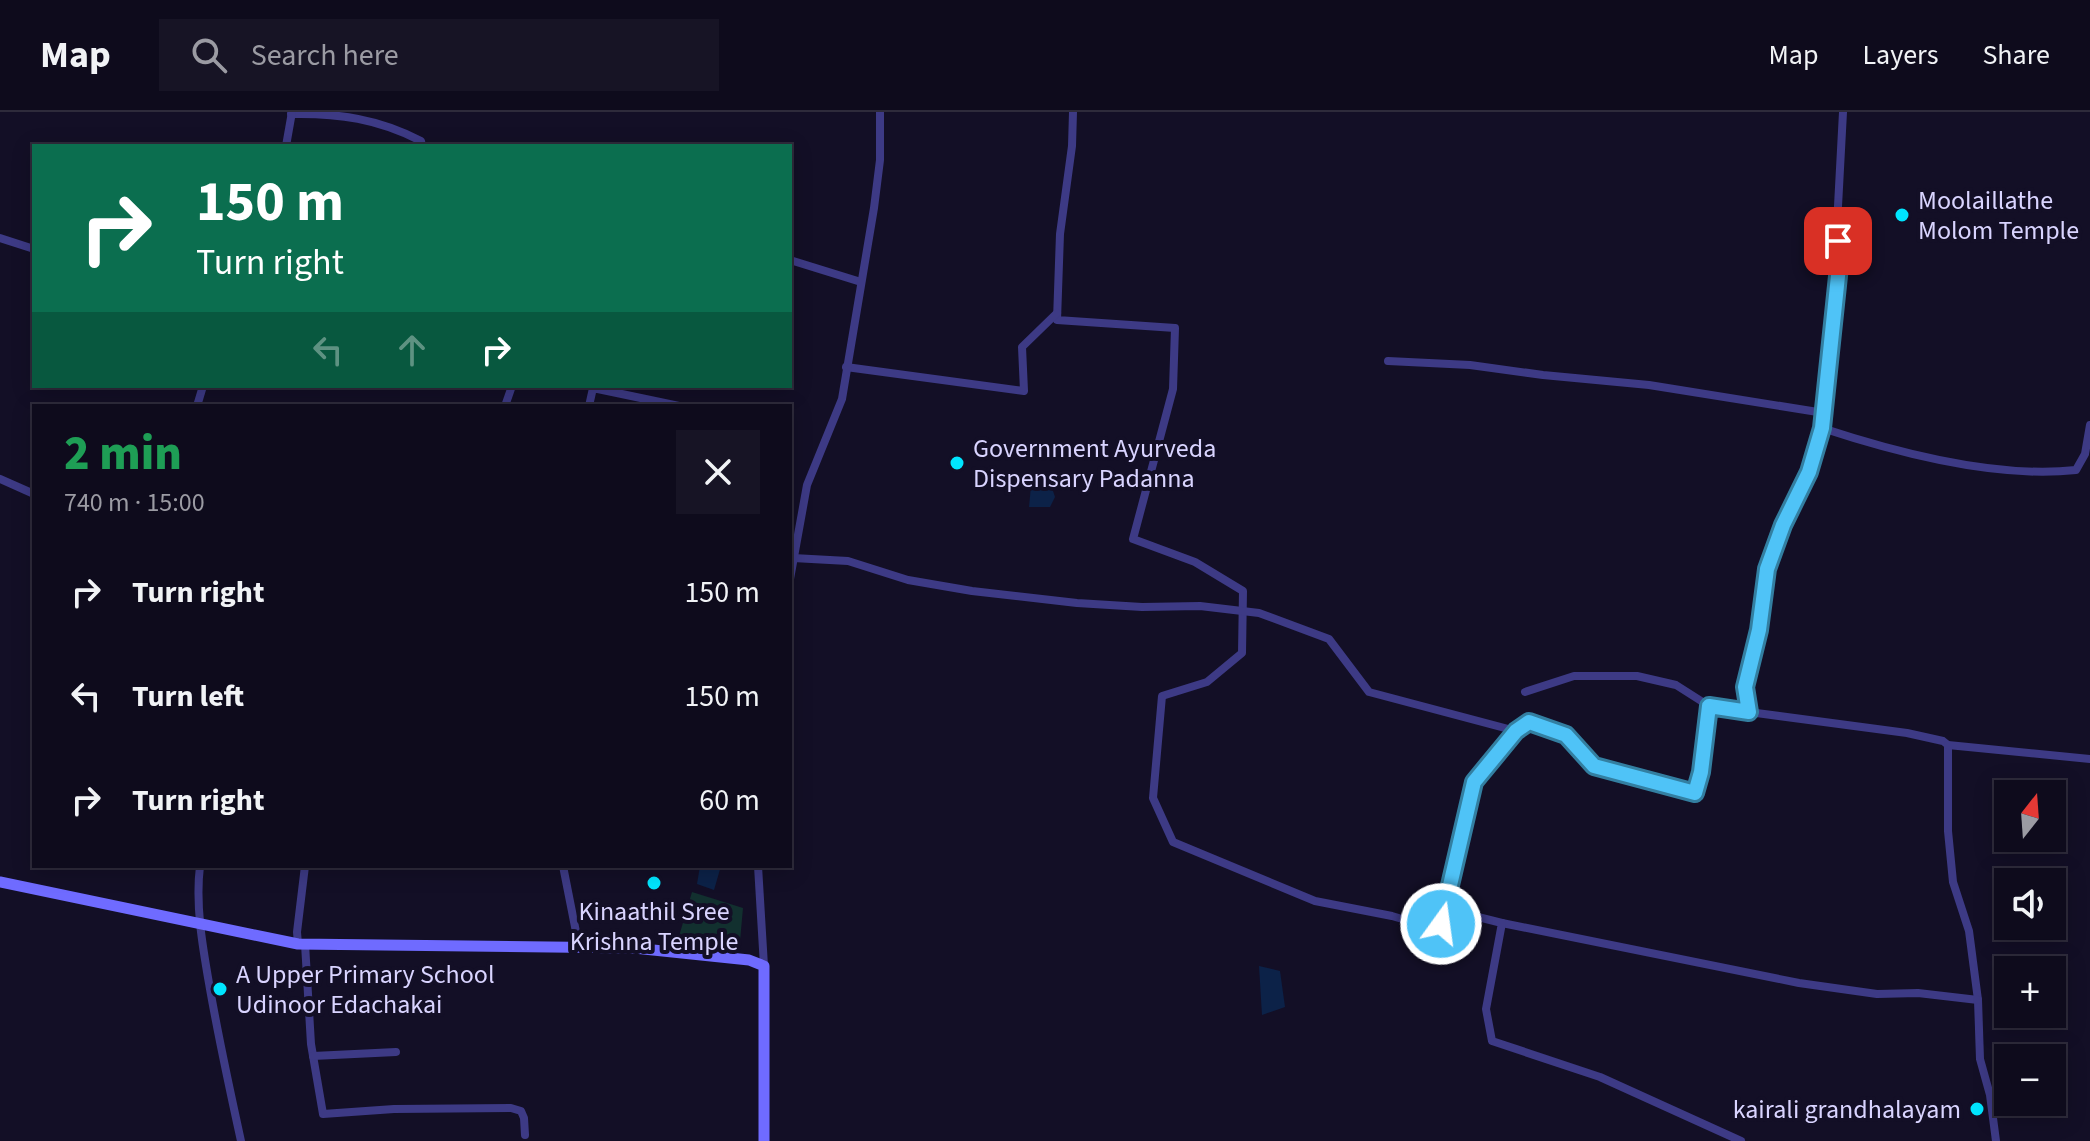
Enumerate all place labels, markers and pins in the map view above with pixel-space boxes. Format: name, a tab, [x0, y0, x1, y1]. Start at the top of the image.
place label: Moolaillathe Molom Temple	[1918, 182, 2079, 249]
marker: Moolaillathe Molom Temple	[1893, 206, 1911, 224]
pin	[1804, 207, 1872, 275]
place label: Government Ayurveda Dispensary Padanna	[973, 430, 1216, 497]
marker: Government Ayurveda Dispensary Padanna	[948, 454, 966, 472]
marker: Kinaathil Sree Krishna Temple	[645, 874, 663, 892]
place label: Kinaathil Sree Krishna Temple	[570, 893, 738, 960]
place label: A Upper Primary School Udinoor Edachakai	[236, 956, 495, 1023]
marker: A Upper Primary School Udinoor Edachakai	[211, 980, 229, 998]
place label: kairali grandhalayam	[1733, 1091, 1961, 1128]
marker: kairali grandhalayam	[1968, 1100, 1986, 1118]

